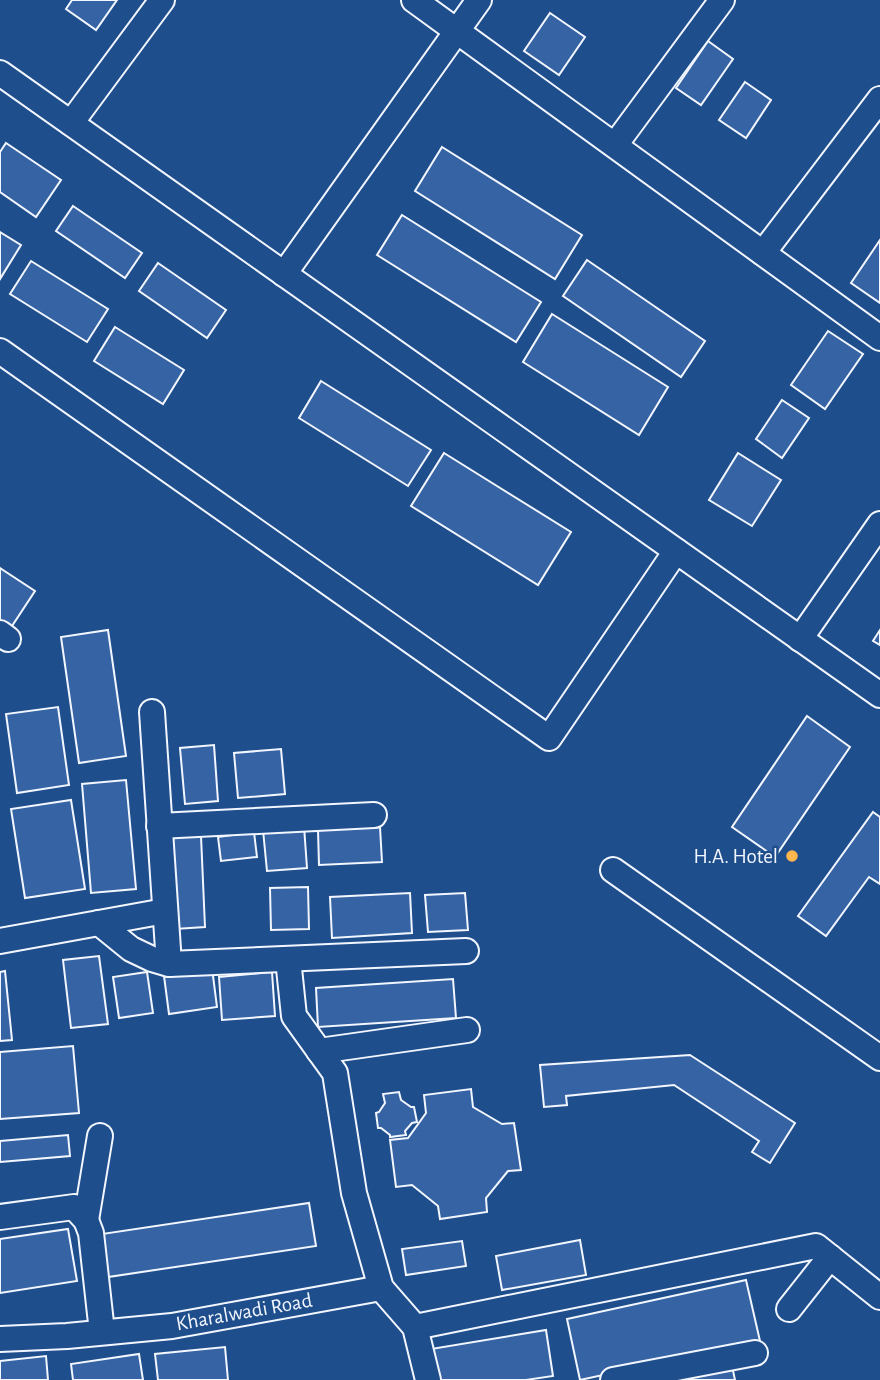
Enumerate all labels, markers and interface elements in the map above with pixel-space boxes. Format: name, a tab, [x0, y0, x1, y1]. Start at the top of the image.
place label: H.A. Hotel	[694, 846, 778, 867]
marker: H.A. Hotel	[784, 848, 800, 864]
street label: Kharalwadi Road	[174, 1290, 314, 1334]

